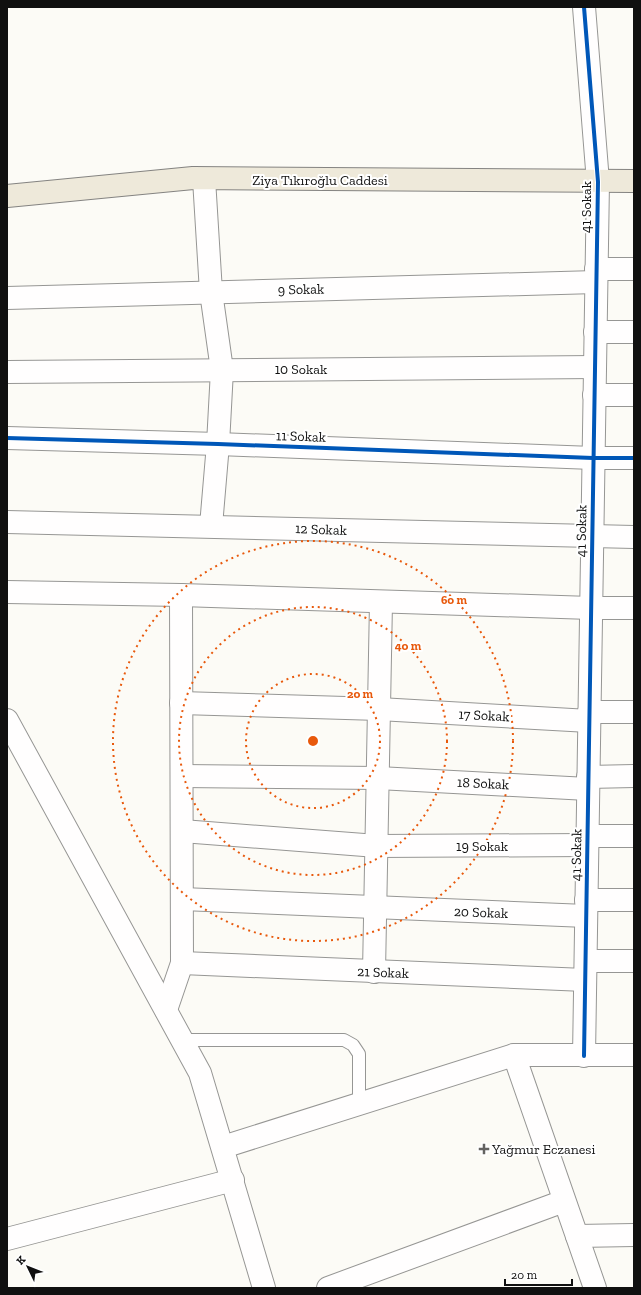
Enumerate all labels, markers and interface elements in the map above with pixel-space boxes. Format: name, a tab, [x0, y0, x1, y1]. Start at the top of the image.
street label: Ziya Tıkıroğlu Caddesi	[252, 172, 388, 189]
street label: 41 Sokak	[578, 180, 595, 233]
street label: 9 Sokak	[278, 281, 325, 298]
street label: 10 Sokak	[275, 361, 328, 378]
street label: 11 Sokak	[276, 427, 327, 446]
street label: 41 Sokak	[573, 504, 590, 557]
street label: 12 Sokak	[295, 520, 348, 539]
text: 60 m	[441, 593, 468, 607]
text: 40 m	[395, 639, 422, 653]
text: 20 m	[347, 687, 374, 701]
street label: 17 Sokak	[458, 706, 511, 725]
centre of rings	[306, 734, 320, 748]
street label: 18 Sokak	[457, 774, 510, 793]
street label: 41 Sokak	[568, 828, 585, 881]
street label: 19 Sokak	[456, 838, 509, 855]
street label: 20 Sokak	[453, 903, 509, 922]
street label: 21 Sokak	[357, 963, 410, 982]
place label: Yağmur Eczanesi	[491, 1141, 595, 1158]
marker: Yağmur Eczanesi	[479, 1144, 489, 1154]
north arrow	[8, 1247, 48, 1287]
text: K	[14, 1253, 29, 1268]
scale bar	[505, 1261, 572, 1287]
text: 20 m	[511, 1268, 538, 1282]

